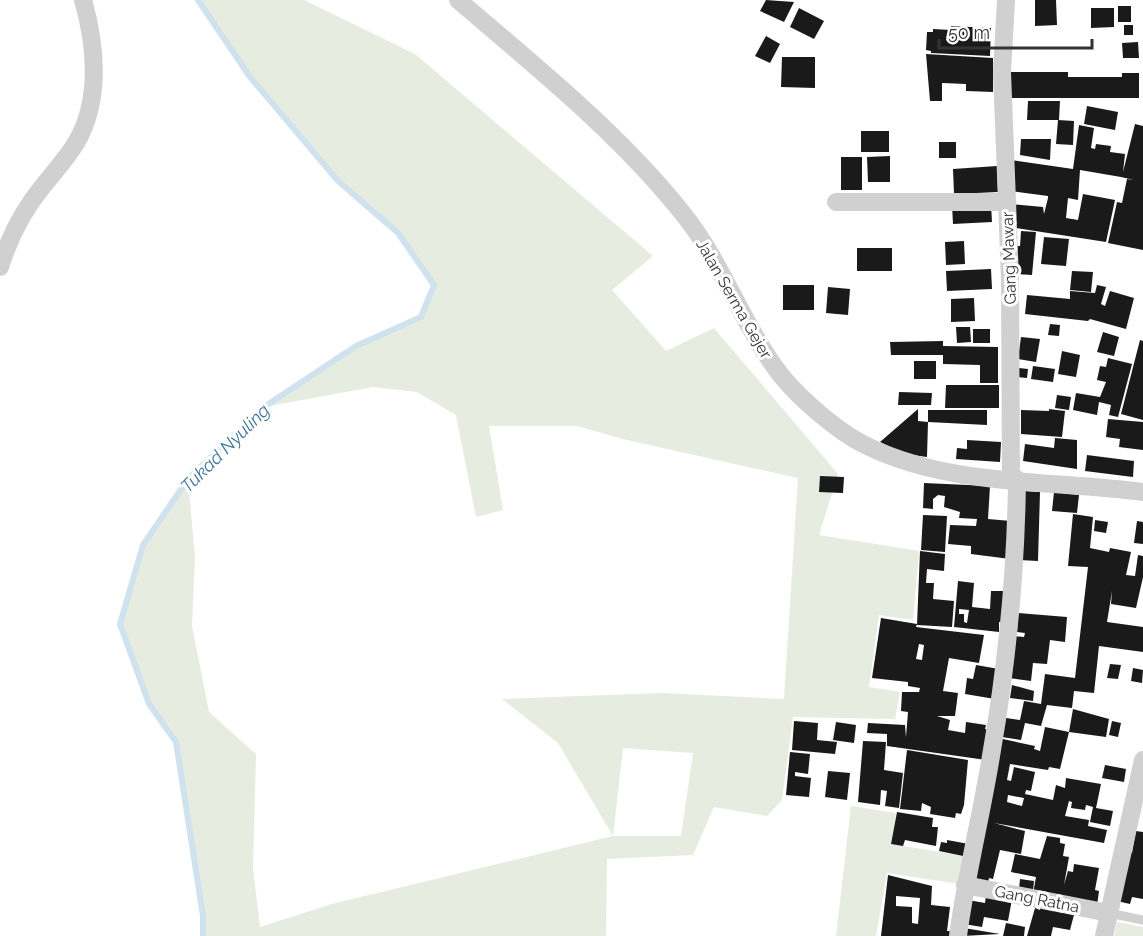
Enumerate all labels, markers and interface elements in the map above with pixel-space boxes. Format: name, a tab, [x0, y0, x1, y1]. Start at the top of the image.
scale bar	[939, 12, 1092, 50]
text: 50 m	[948, 22, 990, 43]
street label: Gang Mawar	[998, 211, 1020, 305]
street label: Jalan Serma Gejer	[692, 236, 776, 362]
water label: Tukad Nyuling	[176, 399, 274, 497]
street label: Gang Ratna	[993, 881, 1081, 917]

